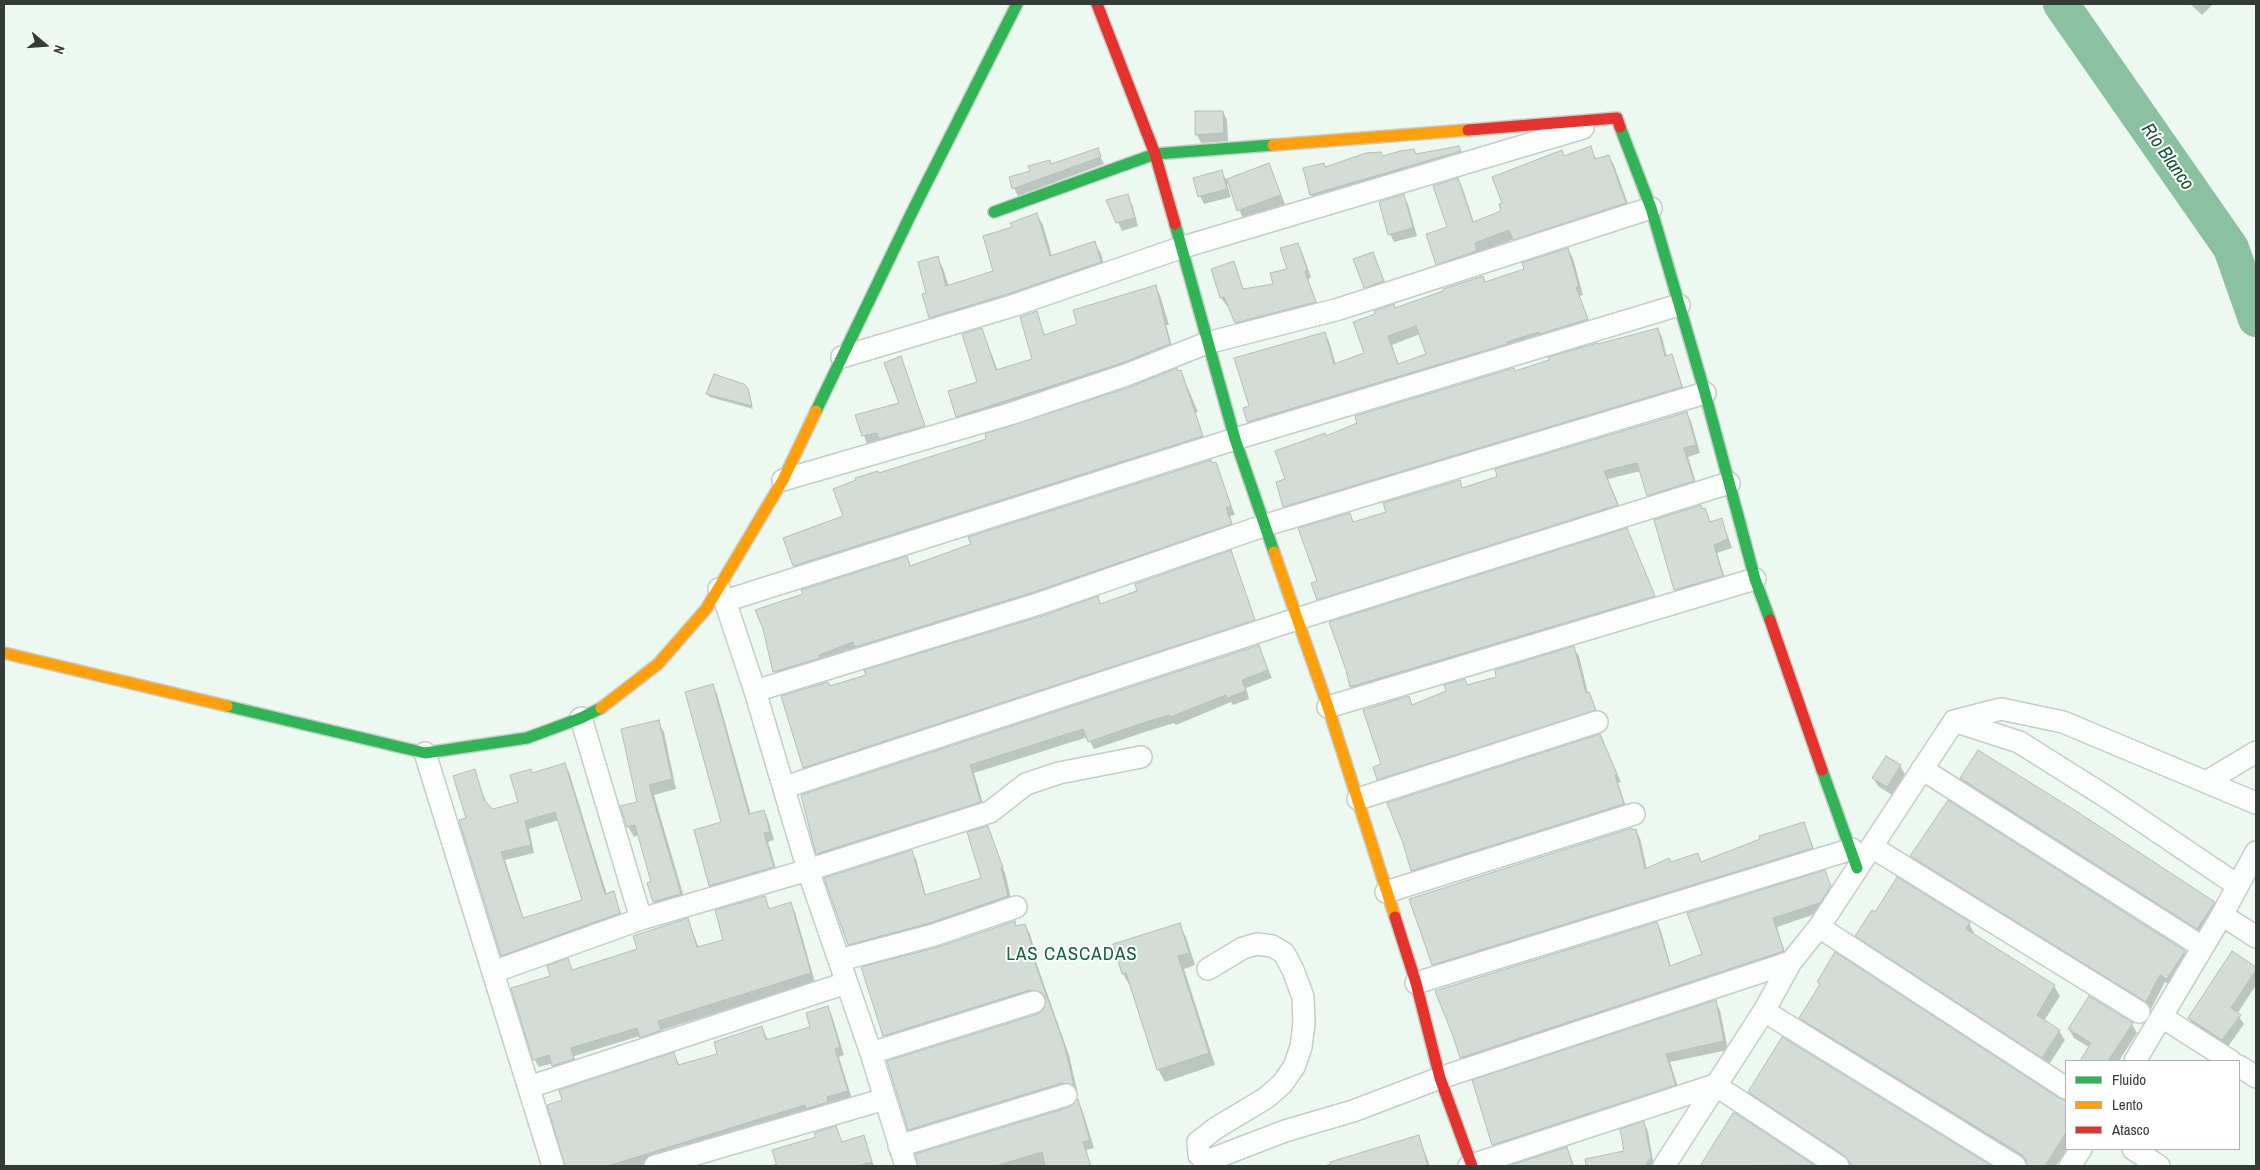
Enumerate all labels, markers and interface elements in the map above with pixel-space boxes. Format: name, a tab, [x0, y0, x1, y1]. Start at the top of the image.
north arrow	[20, 20, 70, 70]
text: N	[49, 43, 69, 56]
water label: Río Blanco	[2136, 119, 2198, 195]
district label: LAS CASCADAS	[1005, 944, 1139, 966]
legend	[2065, 1060, 2240, 1150]
text: Fluido	[2112, 1069, 2146, 1090]
text: Lento	[2112, 1094, 2143, 1115]
text: Atasco	[2112, 1119, 2150, 1140]

